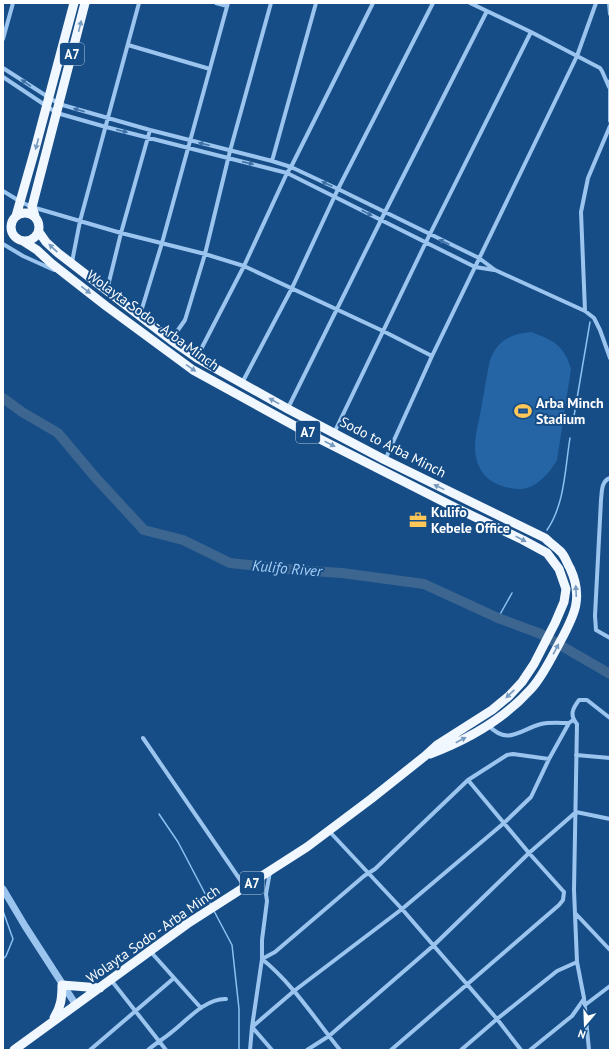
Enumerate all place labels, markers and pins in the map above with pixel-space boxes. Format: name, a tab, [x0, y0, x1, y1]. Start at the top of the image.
place label: Arba Minch Stadium	[536, 394, 604, 428]
sports icon: Arba Minch Stadium	[513, 401, 533, 421]
place label: Kulifo Kebele Office	[431, 503, 510, 537]
office icon: Kulifo Kebele Office	[408, 510, 428, 530]

